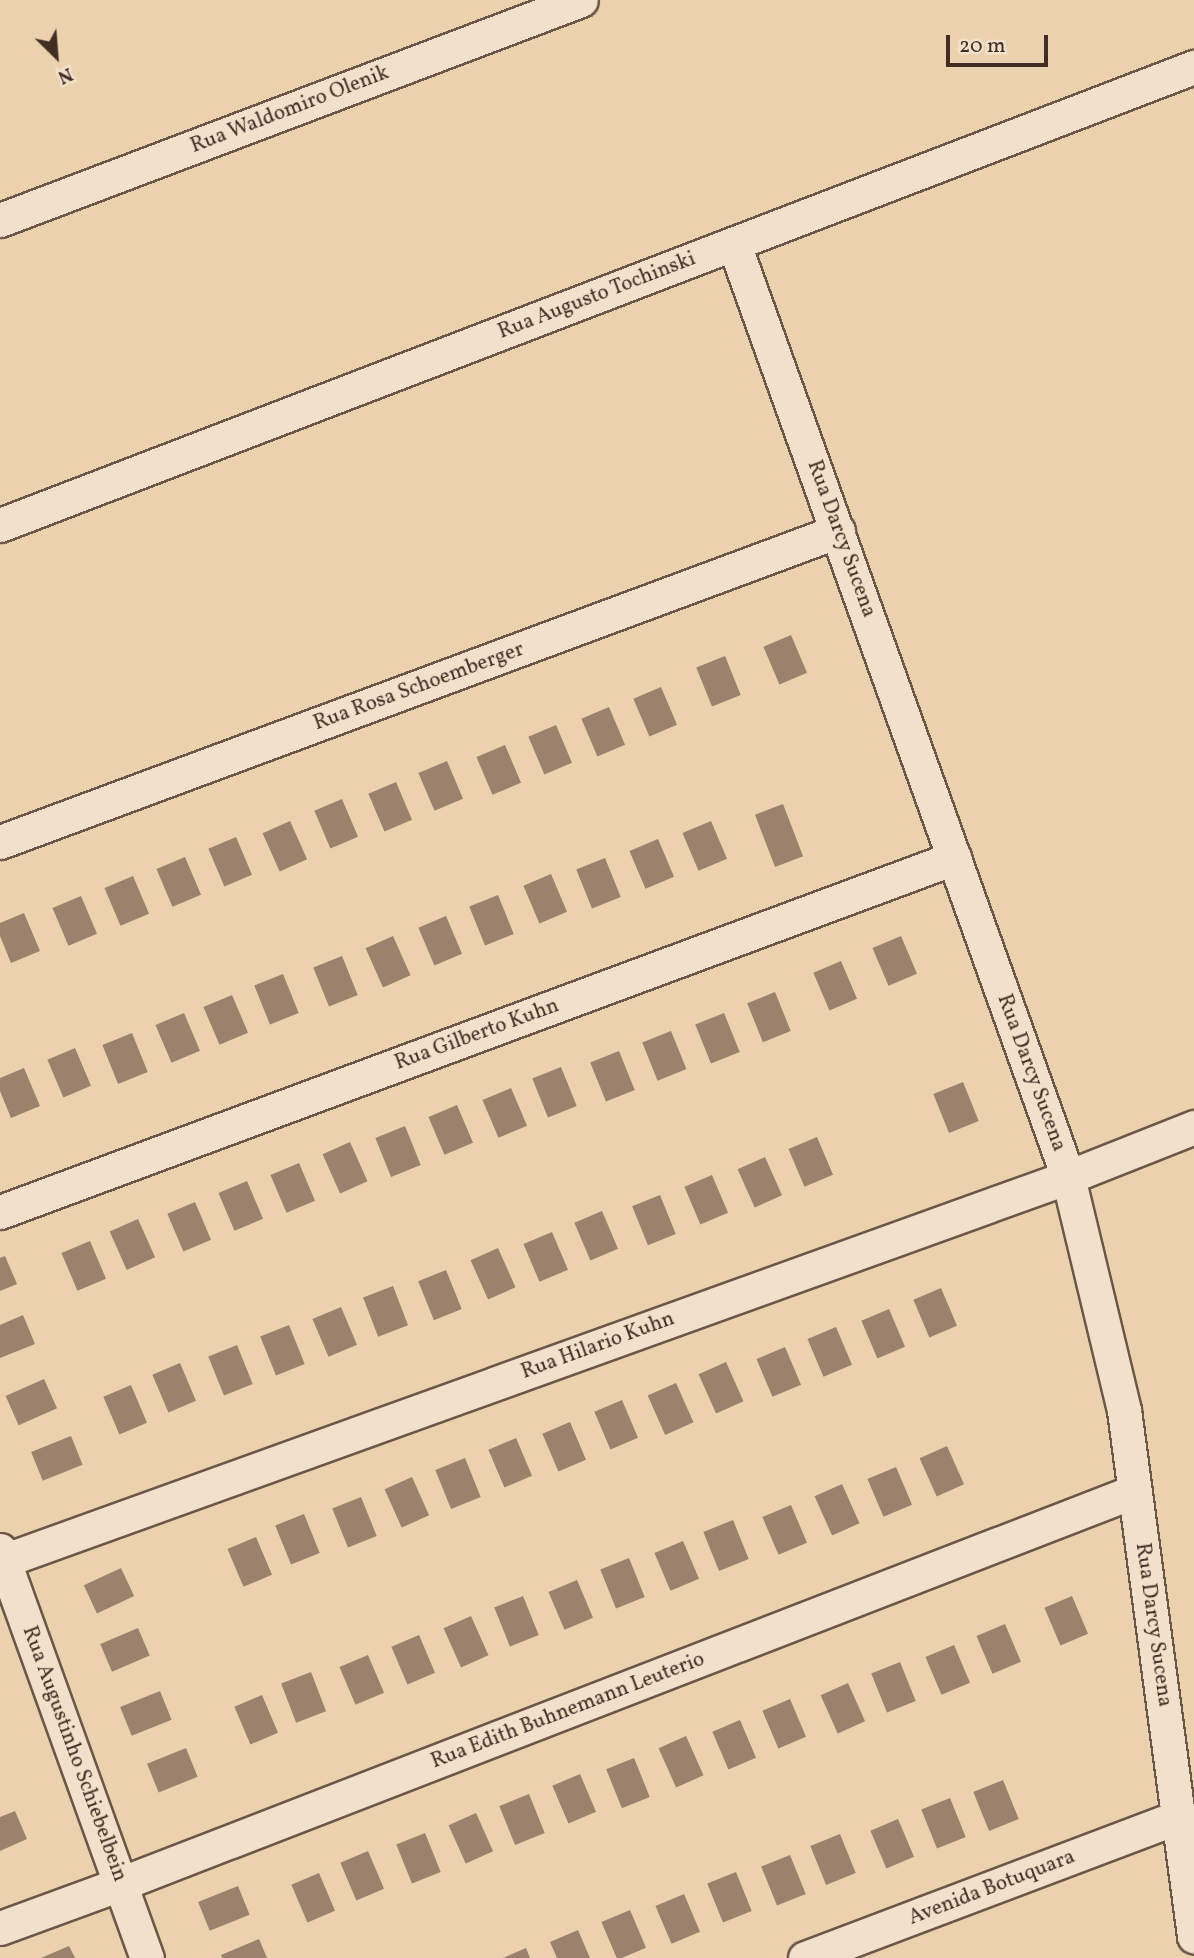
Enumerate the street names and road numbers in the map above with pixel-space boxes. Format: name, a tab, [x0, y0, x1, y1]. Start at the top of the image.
street label: Rua Waldomiro Olenik	[187, 60, 393, 160]
street label: Rua Augusto Tochinski	[494, 247, 700, 345]
street label: Rua Darcy Sucena	[801, 457, 881, 621]
street label: Rua Rosa Schoemberger	[310, 637, 528, 737]
street label: Rua Darcy Sucena	[991, 991, 1071, 1155]
street label: Rua Gilberto Kuhn	[392, 994, 562, 1076]
street label: Rua Hilario Kuhn	[518, 1307, 678, 1385]
street label: Rua Darcy Sucena	[1129, 1541, 1177, 1709]
street label: Rua Augustinho Schiebelbein	[16, 1623, 132, 1885]
street label: Rua Edith Buhnemann Leuterio	[428, 1647, 708, 1775]
street label: Avenida Botuquara	[905, 1845, 1079, 1931]

